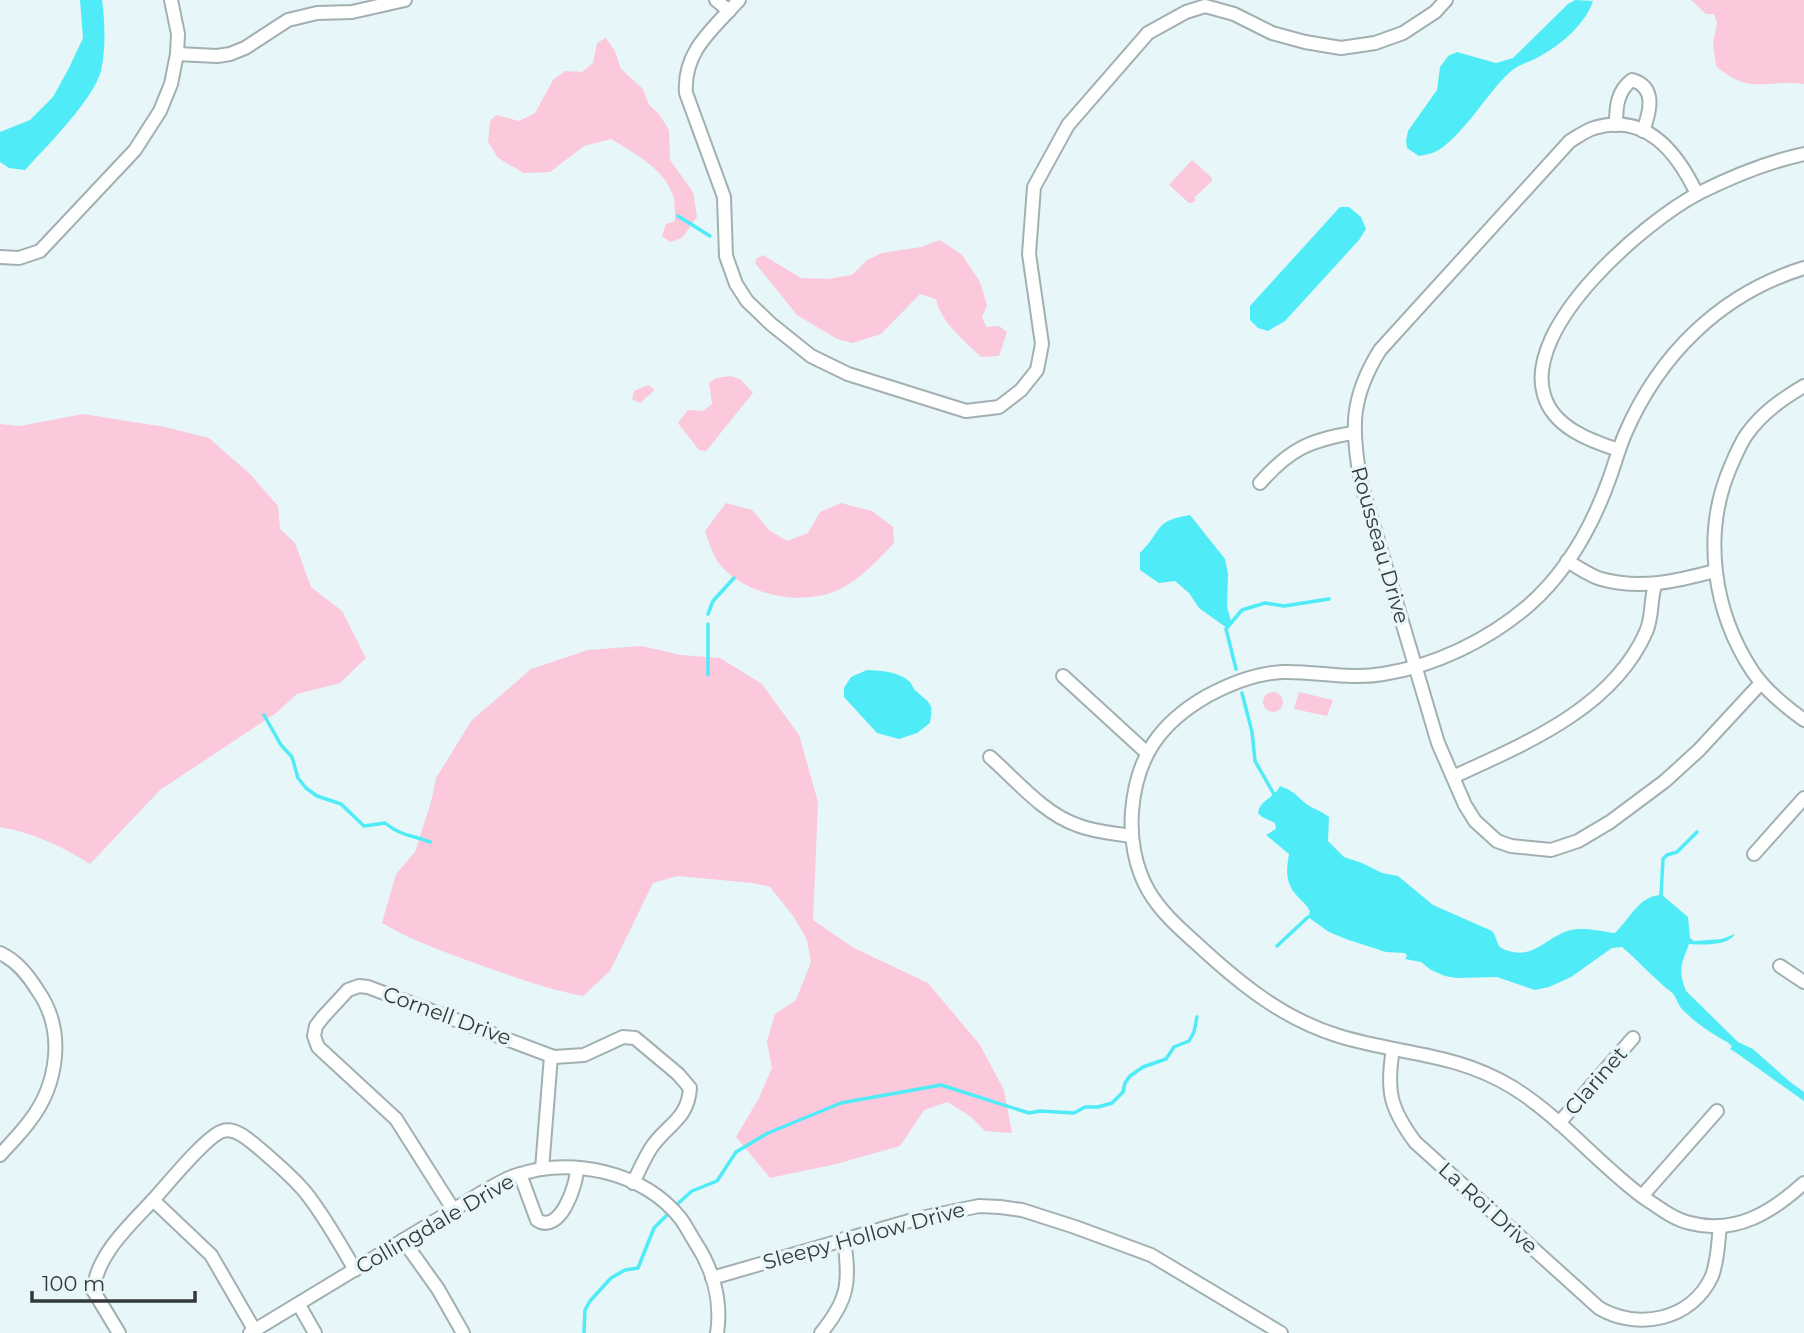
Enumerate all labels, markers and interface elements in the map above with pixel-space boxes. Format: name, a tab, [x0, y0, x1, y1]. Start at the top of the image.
street label: Rousseau Drive	[1346, 463, 1415, 626]
street label: Cornell Drive	[380, 981, 515, 1050]
street label: Clarinet	[1559, 1041, 1632, 1120]
street label: La Roi Drive	[1434, 1157, 1543, 1259]
street label: Collingdale Drive	[351, 1168, 518, 1279]
street label: Sleepy Hollow Drive	[760, 1197, 968, 1275]
scale bar	[32, 1260, 194, 1304]
text: 100 m	[42, 1271, 105, 1296]

